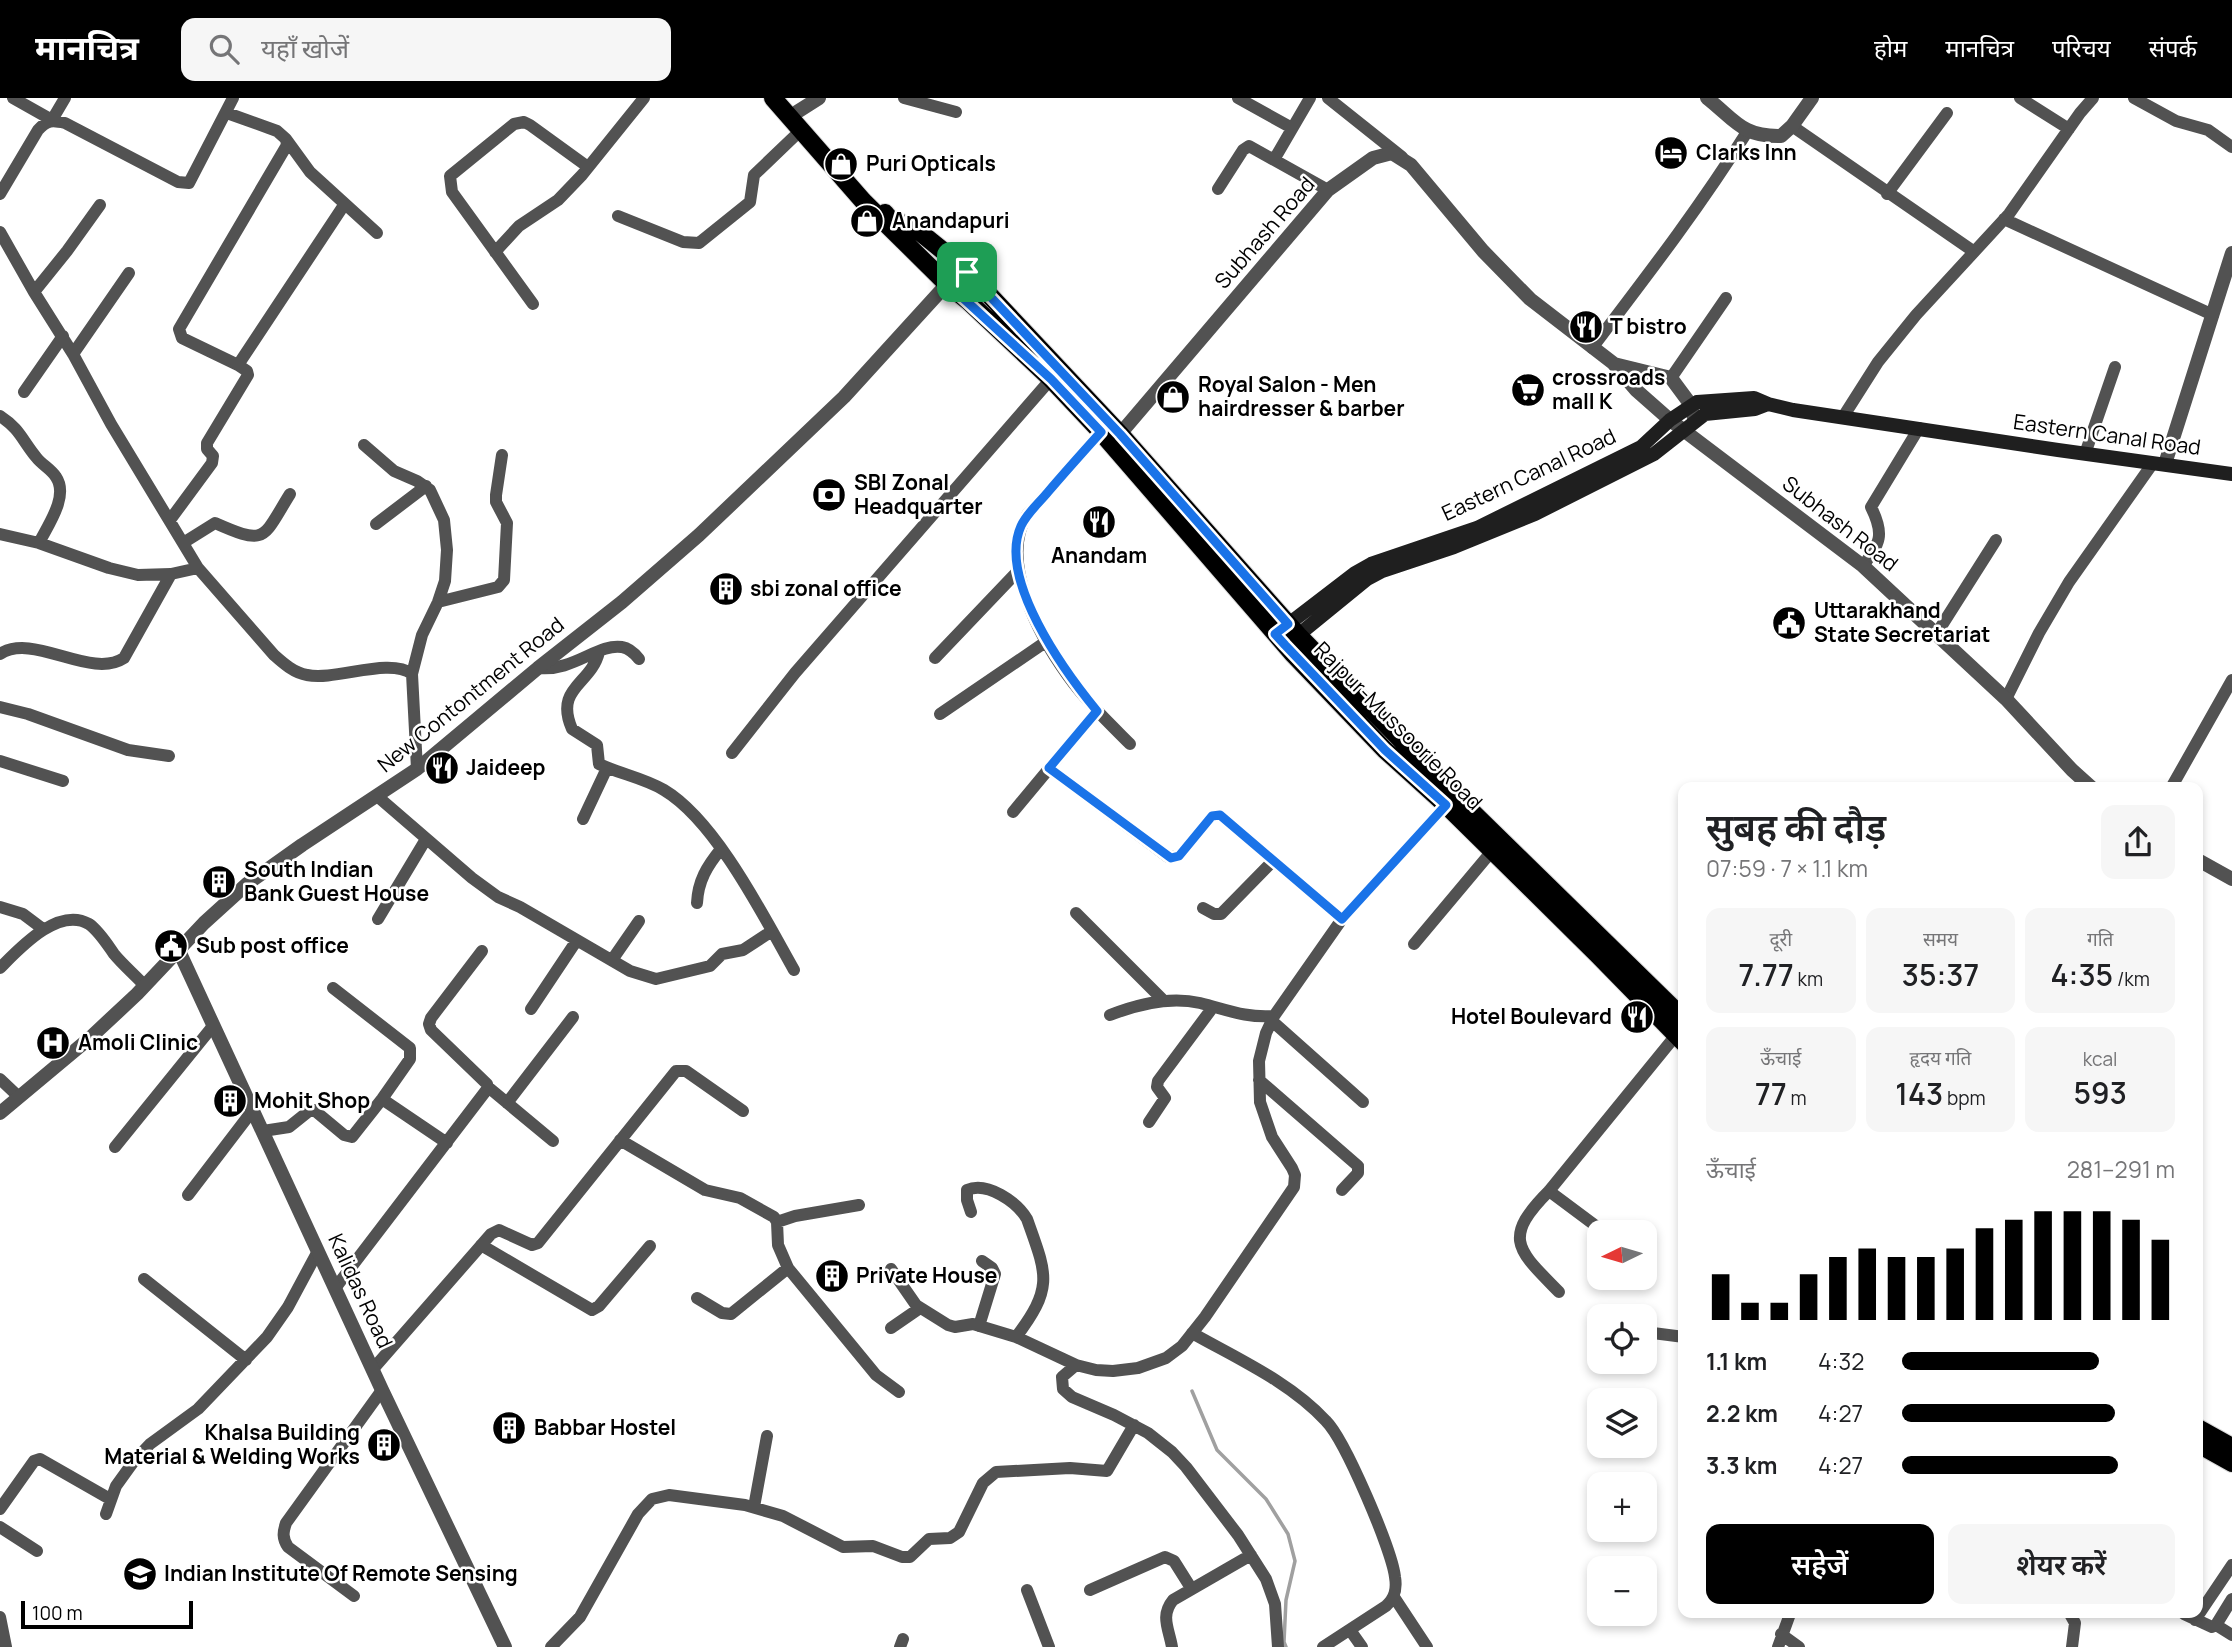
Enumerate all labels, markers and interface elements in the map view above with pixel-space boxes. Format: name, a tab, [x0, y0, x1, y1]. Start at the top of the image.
search box	[181, 18, 671, 81]
text: मानचित्र	[35, 25, 139, 70]
icon: search	[205, 30, 243, 68]
text: यहाँ खोजें	[261, 30, 349, 66]
text: होम	[1874, 31, 1907, 64]
text: मानचित्र	[1945, 31, 2014, 64]
text: परिचय	[2052, 31, 2111, 64]
text: संपर्क	[2149, 31, 2197, 64]
hotel icon: Clarks Inn	[1652, 134, 1690, 172]
place label: Clarks Inn	[1696, 138, 1797, 166]
shop icon: Puri Opticals	[822, 145, 860, 183]
place label: Puri Opticals	[866, 149, 996, 177]
street label: Subhash Road	[1208, 171, 1321, 294]
shop icon: Anandapuri	[848, 202, 886, 240]
place label: Anandapuri	[892, 206, 1010, 234]
pin	[937, 242, 997, 302]
icon: arrive	[948, 253, 986, 291]
restaurant icon: T bistro	[1567, 308, 1605, 346]
place label: T bistro	[1610, 312, 1687, 340]
place label: crossroads mall K	[1552, 363, 1665, 415]
place label: Royal Salon - Men hairdresser & barber	[1198, 370, 1405, 422]
supermarket icon: crossroads mall K	[1509, 371, 1547, 409]
shop icon: Royal Salon - Men hairdresser & barber	[1154, 378, 1192, 416]
street label: Eastern Canal Road	[2012, 407, 2203, 461]
street label: Eastern Canal Road	[1437, 421, 1620, 527]
place label: SBI Zonal Headquarter	[854, 468, 983, 520]
street label: Subhash Road	[1777, 469, 1904, 577]
bank icon: SBI Zonal Headquarter	[810, 476, 848, 514]
restaurant icon: Anandam	[1080, 503, 1118, 541]
place label: Anandam	[1051, 541, 1147, 569]
building icon: sbi zonal office	[707, 570, 745, 608]
place label: sbi zonal office	[750, 574, 902, 602]
place label: Uttarakhand State Secretariat	[1814, 596, 1990, 648]
public building icon: Uttarakhand State Secretariat	[1770, 604, 1808, 642]
street label: New Contontment Road	[371, 610, 569, 778]
street label: Rajpur-Mussoorie Road	[1308, 635, 1489, 816]
restaurant icon: Jaideep	[423, 749, 461, 787]
place label: Jaideep	[466, 753, 545, 781]
text: सुबह की दौड़	[1706, 800, 1886, 852]
button: share	[2101, 805, 2175, 879]
text: 07:59 · 7 × 1.1 km	[1706, 852, 1868, 884]
place label: South Indian Bank Guest House	[244, 855, 429, 907]
building icon: South Indian Bank Guest House	[200, 863, 238, 901]
text: दूरी	[1769, 926, 1792, 952]
text: समय	[1923, 926, 1958, 952]
text: गति	[2087, 926, 2113, 952]
public building icon: Sub post office	[152, 927, 190, 965]
place label: Sub post office	[196, 931, 349, 959]
text: 7.77	[1739, 954, 1794, 995]
text: 35:37	[1902, 954, 1979, 995]
text: 4:35	[2051, 954, 2113, 995]
text: km	[1794, 966, 1823, 992]
text: /km	[2113, 966, 2150, 992]
restaurant icon: Hotel Boulevard	[1618, 998, 1656, 1036]
place label: Hotel Boulevard	[1451, 1002, 1612, 1030]
hospital icon: Amoli Clinic	[34, 1024, 72, 1062]
place label: Amoli Clinic	[78, 1028, 198, 1056]
text: ऊँचाई	[1760, 1045, 1801, 1071]
text: हृदय गति	[1910, 1045, 1971, 1071]
text: kcal	[2083, 1046, 2118, 1072]
text: 593	[2074, 1072, 2127, 1113]
text: 77	[1755, 1073, 1787, 1114]
text: 143	[1895, 1073, 1943, 1114]
building icon: Mohit Shop	[211, 1082, 249, 1120]
text: m	[1787, 1085, 1807, 1111]
text: bpm	[1943, 1085, 1986, 1111]
place label: Mohit Shop	[254, 1086, 370, 1114]
text: ऊँचाई	[1706, 1153, 1756, 1185]
text: 281–291 m	[2067, 1153, 2175, 1185]
north arrow	[1587, 1220, 1657, 1290]
map controls	[1587, 1220, 1657, 1626]
street label: Kalidas Road	[322, 1229, 400, 1352]
building icon: Private House	[813, 1257, 851, 1295]
place label: Private House	[856, 1261, 997, 1289]
button: locate	[1587, 1304, 1657, 1374]
text: 1.1 km	[1706, 1345, 1767, 1377]
text: 4:32	[1818, 1345, 1864, 1377]
button: layers	[1587, 1388, 1657, 1458]
text: 2.2 km	[1706, 1397, 1778, 1429]
text: 4:27	[1818, 1397, 1863, 1429]
building icon: Babbar Hostel	[490, 1409, 528, 1447]
place label: Babbar Hostel	[534, 1413, 676, 1441]
place label: Khalsa Building Material & Welding Works	[104, 1418, 360, 1470]
building icon: Khalsa Building Material & Welding Works	[365, 1426, 403, 1464]
text: 3.3 km	[1706, 1449, 1777, 1481]
text: 4:27	[1818, 1449, 1863, 1481]
button: +	[1587, 1472, 1657, 1542]
button: सहेजें	[1706, 1524, 1934, 1604]
button: शेयर करें	[1948, 1524, 2175, 1604]
school or university icon: Indian Institute Of Remote Sensing	[121, 1555, 159, 1593]
button: −	[1587, 1556, 1657, 1626]
place label: Indian Institute Of Remote Sensing	[164, 1559, 518, 1587]
scale bar	[21, 1598, 192, 1630]
text: 100 m	[32, 1600, 83, 1626]

